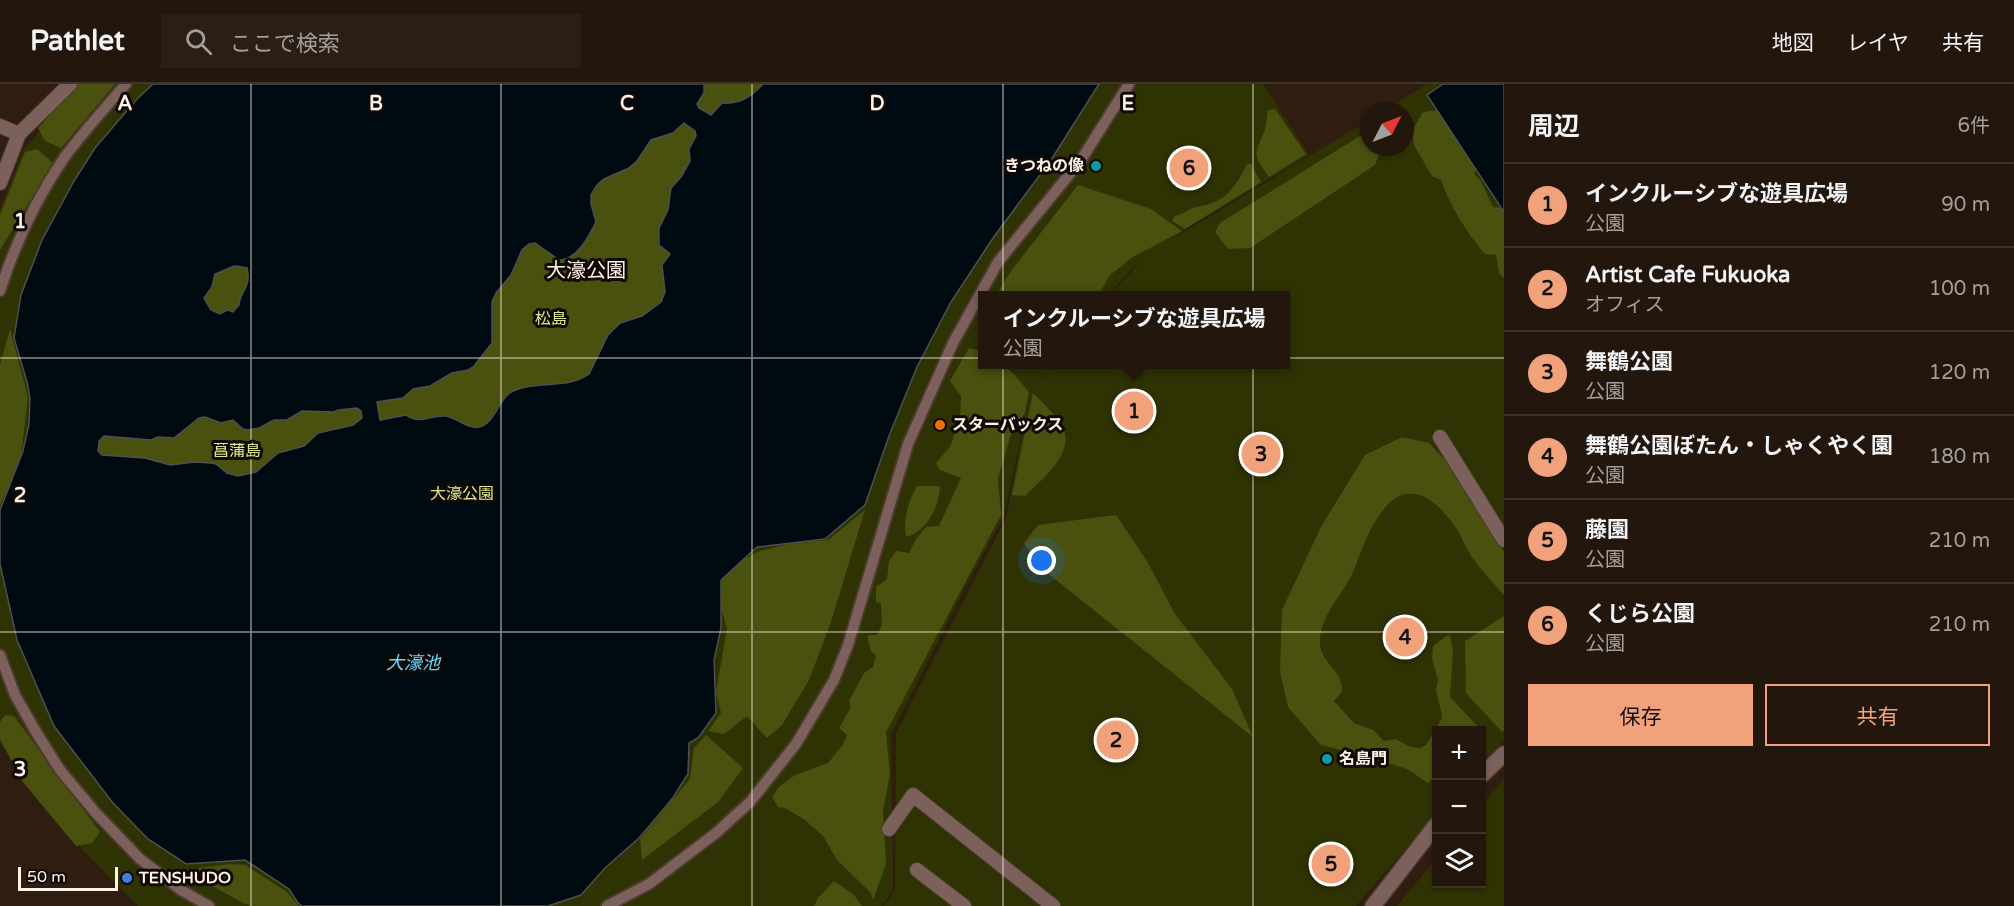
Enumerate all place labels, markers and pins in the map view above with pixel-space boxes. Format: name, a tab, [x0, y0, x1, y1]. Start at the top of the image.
pin: 6	[1170, 146, 1208, 190]
place label: きつねの像	[1004, 156, 1084, 176]
marker: きつねの像	[1089, 159, 1103, 173]
pin: 1	[1114, 388, 1154, 434]
place label: スターバックス	[952, 415, 1063, 435]
marker: スターバックス	[933, 418, 947, 432]
pin: 3	[1242, 432, 1280, 476]
pin: 4	[1386, 614, 1424, 660]
pin: 2	[1096, 718, 1136, 762]
place label: 名島門	[1339, 749, 1387, 769]
marker: 名島門	[1320, 752, 1334, 766]
pin: 5	[1312, 842, 1350, 886]
place label: TENSHUDO	[138, 868, 231, 888]
marker: TENSHUDO	[120, 871, 134, 885]

